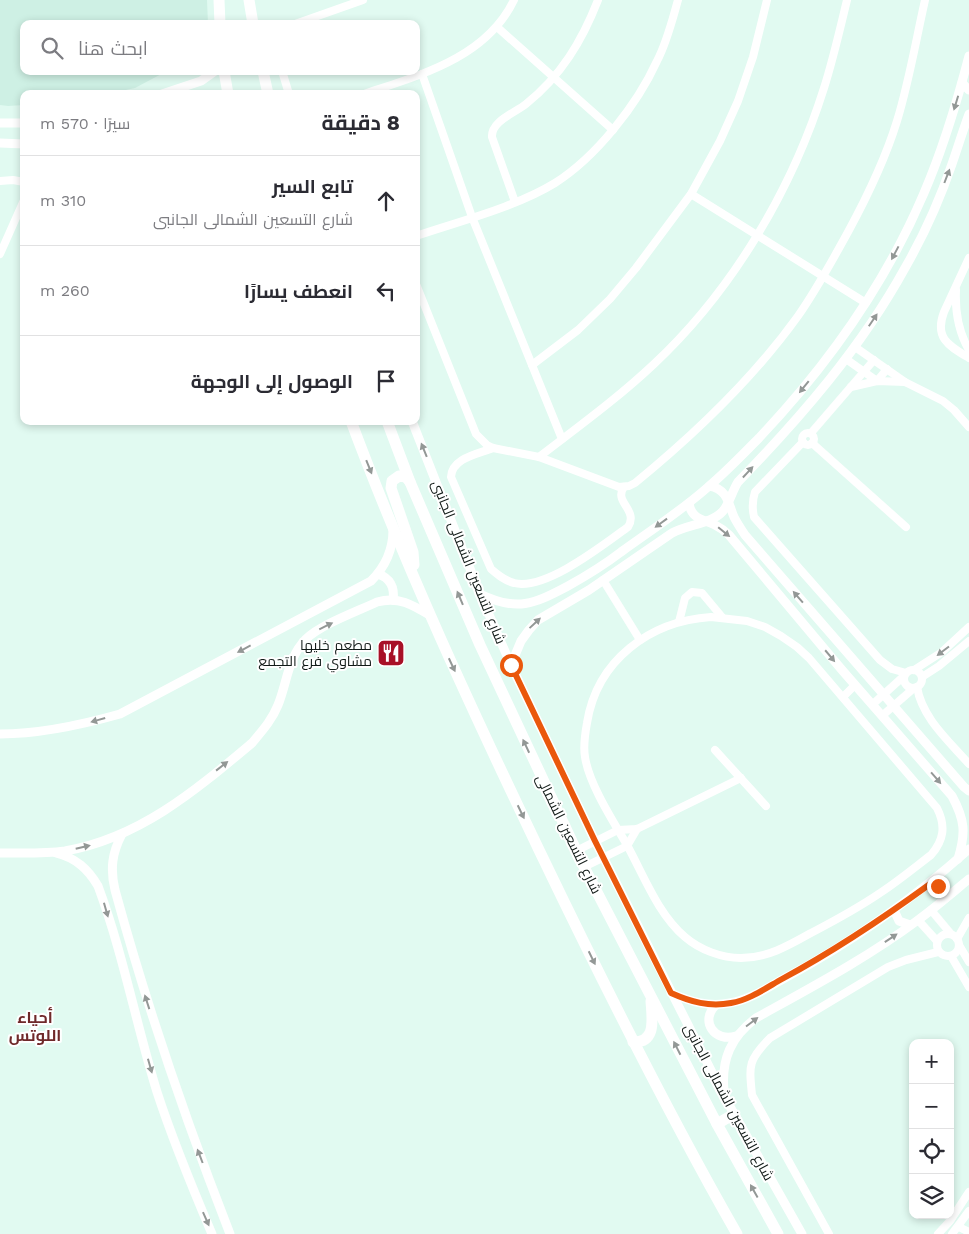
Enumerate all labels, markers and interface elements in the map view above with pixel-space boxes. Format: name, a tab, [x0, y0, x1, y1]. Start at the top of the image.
search box	[20, 20, 420, 75]
icon: search	[38, 34, 66, 62]
text: ابحث هنا	[78, 37, 148, 60]
one-way arrow	[951, 96, 959, 111]
text: 8 دقيقة	[321, 110, 400, 135]
text: سيرًا · 570 m	[40, 114, 130, 133]
one-way arrow	[944, 169, 952, 183]
text: تابع السير	[272, 175, 353, 198]
icon: ahead	[372, 187, 400, 215]
text: 310 m	[40, 191, 86, 210]
text: شارع التسعين الشمالى الجانبى	[153, 210, 353, 229]
one-way arrow	[891, 246, 899, 261]
icon: left	[372, 277, 400, 305]
text: انعطف يسارًا	[244, 280, 353, 303]
text: 260 m	[40, 281, 90, 300]
one-way arrow	[869, 313, 878, 327]
icon: arrive	[372, 367, 400, 395]
text: الوصول إلى الوجهة	[191, 370, 353, 393]
one-way arrow	[798, 381, 809, 394]
one-way arrow	[419, 443, 427, 458]
one-way arrow	[366, 459, 373, 474]
one-way arrow	[742, 466, 754, 478]
street label: شارع التسعين الشمالى الجانبى	[428, 478, 509, 647]
one-way arrow	[655, 518, 668, 528]
one-way arrow	[718, 527, 731, 538]
one-way arrow	[793, 590, 804, 603]
one-way arrow	[455, 591, 463, 605]
one-way arrow	[529, 617, 541, 629]
one-way arrow	[318, 622, 333, 631]
place label: مطعم خليها مشاوي فرع التجمع	[258, 637, 372, 673]
restaurant icon: مطعم خليها مشاوي فرع التجمع	[376, 638, 406, 668]
one-way arrow	[237, 645, 251, 653]
one-way arrow	[937, 645, 950, 656]
one-way arrow	[824, 649, 835, 662]
route start	[500, 654, 523, 677]
one-way arrow	[448, 658, 456, 672]
one-way arrow	[91, 716, 106, 724]
one-way arrow	[522, 739, 530, 753]
one-way arrow	[215, 761, 228, 772]
one-way arrow	[931, 771, 942, 784]
street label: شارع التسعين الشمالى	[532, 772, 605, 897]
one-way arrow	[517, 805, 525, 819]
one-way arrow	[76, 843, 91, 851]
route end	[927, 875, 950, 898]
one-way arrow	[102, 902, 110, 918]
one-way arrow	[884, 933, 898, 943]
one-way arrow	[588, 951, 596, 965]
one-way arrow	[143, 995, 150, 1010]
district label: أحياء اللوتس	[9, 1007, 61, 1045]
one-way arrow	[745, 1016, 758, 1027]
street label: شارع التسعين الشمالى الجانبى	[680, 1021, 777, 1183]
map controls	[909, 1039, 954, 1219]
button: +	[909, 1039, 954, 1084]
one-way arrow	[673, 1041, 681, 1055]
one-way arrow	[147, 1059, 155, 1074]
button: −	[909, 1084, 954, 1129]
button: locate	[909, 1129, 954, 1174]
one-way arrow	[196, 1148, 204, 1163]
button: layers	[909, 1174, 954, 1219]
one-way arrow	[750, 1184, 758, 1199]
one-way arrow	[202, 1212, 210, 1226]

